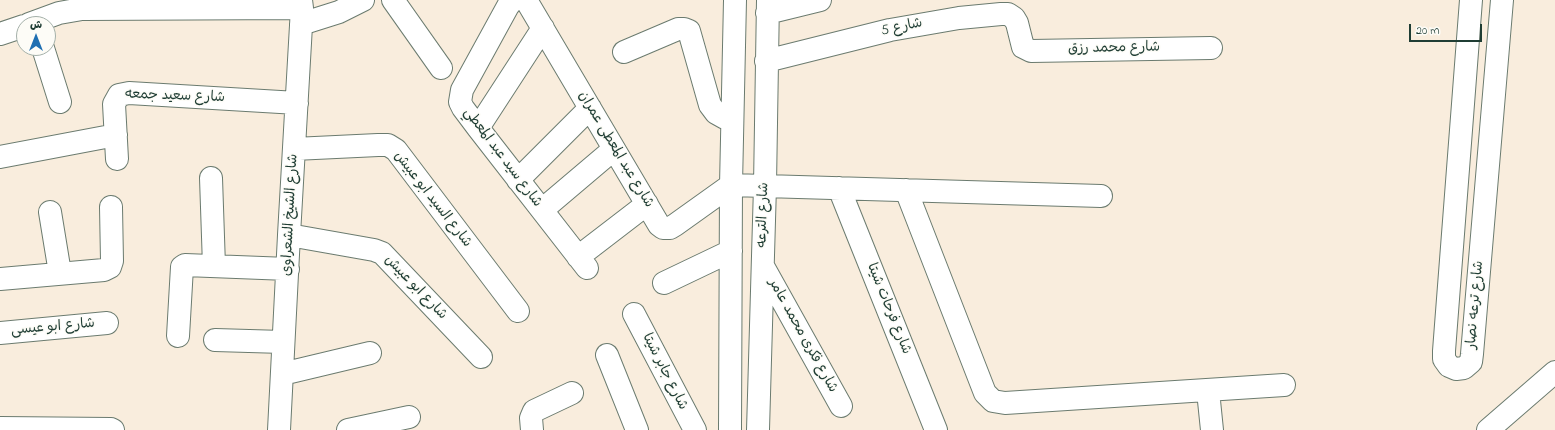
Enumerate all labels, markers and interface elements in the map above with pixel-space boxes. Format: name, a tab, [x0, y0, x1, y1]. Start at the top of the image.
street label: شارع 5	[880, 15, 924, 41]
north arrow	[16, 16, 56, 56]
scale bar	[1411, 16, 1484, 42]
text: ش	[30, 17, 42, 33]
text: 20 m	[1416, 22, 1439, 40]
street label: شارع محمد رزق	[1068, 40, 1160, 58]
street label: شارع سعيد جمعه	[125, 87, 225, 107]
street label: شارع عبد المعطى عمران	[574, 89, 656, 211]
street label: شارع سيد عبد المعطي	[459, 105, 545, 211]
street label: شارع السيد ابو عبيش	[389, 149, 475, 251]
street label: شارع الشيخ الشعراوى	[279, 153, 303, 277]
street label: شارع الترعه	[754, 182, 774, 248]
street label: شارع ابو عبيش	[380, 252, 450, 324]
street label: شارع ترعه نصار	[1464, 260, 1488, 350]
street label: شارع فرحات شيتا	[862, 261, 914, 357]
street label: شارع فكرى محمد عامر	[764, 276, 840, 396]
street label: شارع ابو عيسى	[10, 316, 96, 340]
street label: شارع جابر شيتا	[638, 331, 690, 413]

